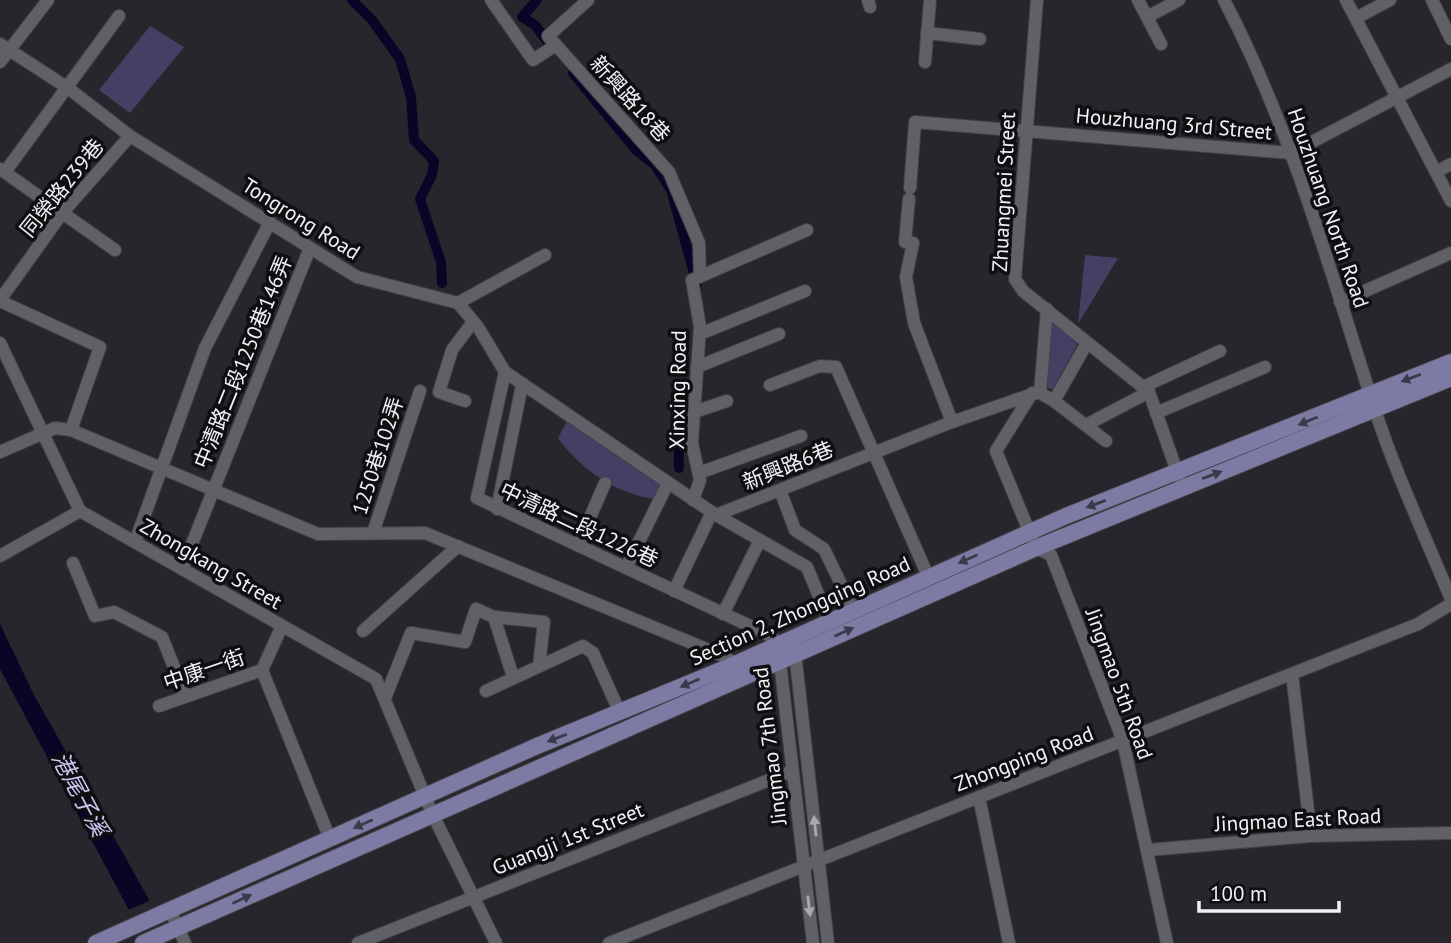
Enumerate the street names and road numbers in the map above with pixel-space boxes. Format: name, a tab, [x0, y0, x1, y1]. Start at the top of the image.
street label: 新興路18巷	[585, 50, 676, 147]
street label: Houzhuang 3rd Street	[1075, 101, 1273, 146]
street label: Houzhuang North Road	[1282, 104, 1375, 311]
street label: Zhuangmei Street	[986, 111, 1021, 273]
street label: 同榮路239巷	[14, 133, 109, 242]
street label: Tongrong Road	[237, 172, 365, 266]
street label: 中清路二段1250巷146弄	[187, 251, 298, 472]
street label: Xinxing Road	[663, 330, 692, 450]
street label: 1250巷102弄	[346, 394, 409, 518]
street label: 新興路6巷	[739, 435, 837, 496]
street label: 中清路二段1226巷	[496, 476, 663, 573]
street label: Zhongkang Street	[135, 512, 287, 615]
street label: Section 2, Zhongqing Road	[685, 550, 914, 671]
street label: Jingmao 5th Road	[1079, 604, 1159, 763]
street label: 中康一街	[160, 643, 248, 696]
street label: Jingmao 7th Road	[746, 666, 793, 827]
street label: Zhongping Road	[950, 720, 1097, 797]
street label: Guangji 1st Street	[488, 796, 647, 881]
street label: Jingmao East Road	[1213, 802, 1382, 837]

